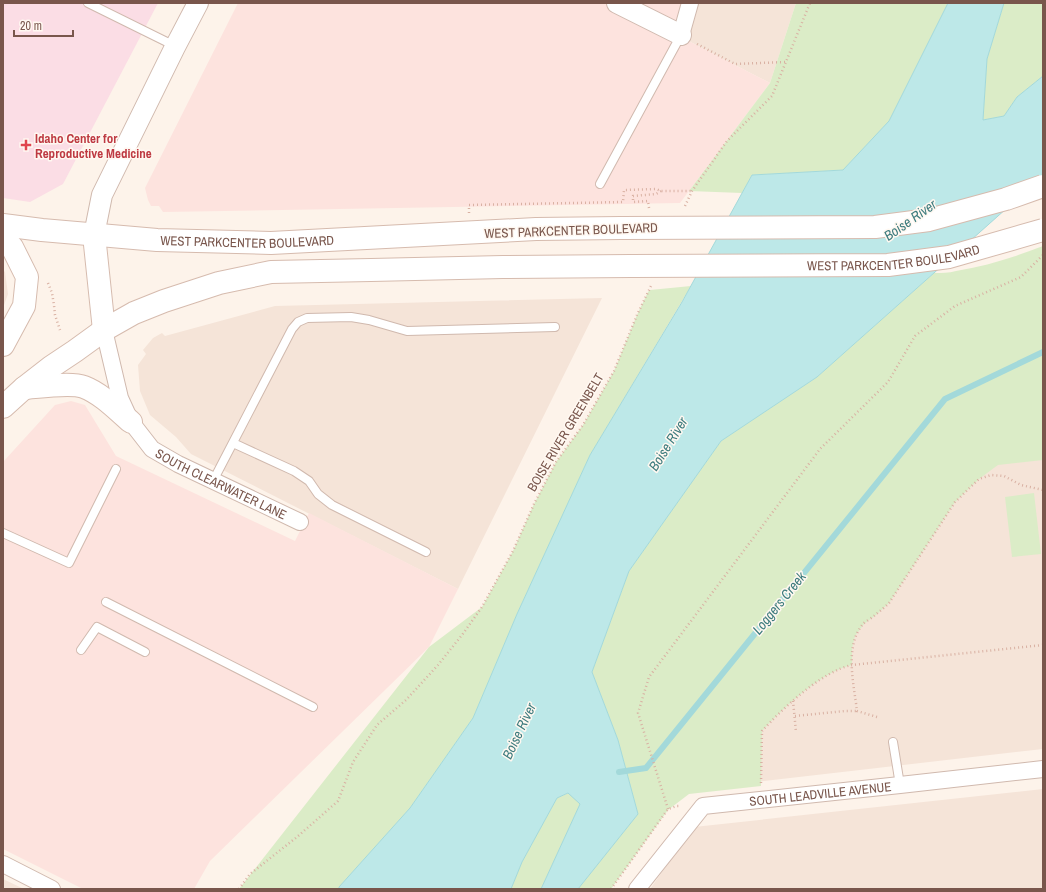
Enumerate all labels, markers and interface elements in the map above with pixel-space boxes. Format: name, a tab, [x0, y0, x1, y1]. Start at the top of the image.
scale bar	[14, 12, 73, 38]
text: 20 m	[20, 18, 42, 34]
place label: Idaho Center for Reproductive Medicine	[35, 130, 152, 162]
marker: Idaho Center for Reproductive Medicine	[20, 139, 32, 151]
water label: Boise River	[880, 195, 941, 245]
street label: WEST PARKCENTER BOULEVARD	[484, 219, 658, 242]
street label: WEST PARKCENTER BOULEVARD	[160, 232, 335, 252]
street label: WEST PARKCENTER BOULEVARD	[807, 241, 982, 274]
street label: BOISE RIVER GREENBELT	[523, 370, 608, 494]
water label: Boise River	[644, 413, 692, 474]
street label: SOUTH CLEARWATER LANE	[152, 445, 289, 523]
water label: Loggers Creek	[748, 567, 810, 638]
water label: Boise River	[498, 699, 540, 762]
street label: SOUTH LEADVILLE AVENUE	[748, 778, 892, 810]

